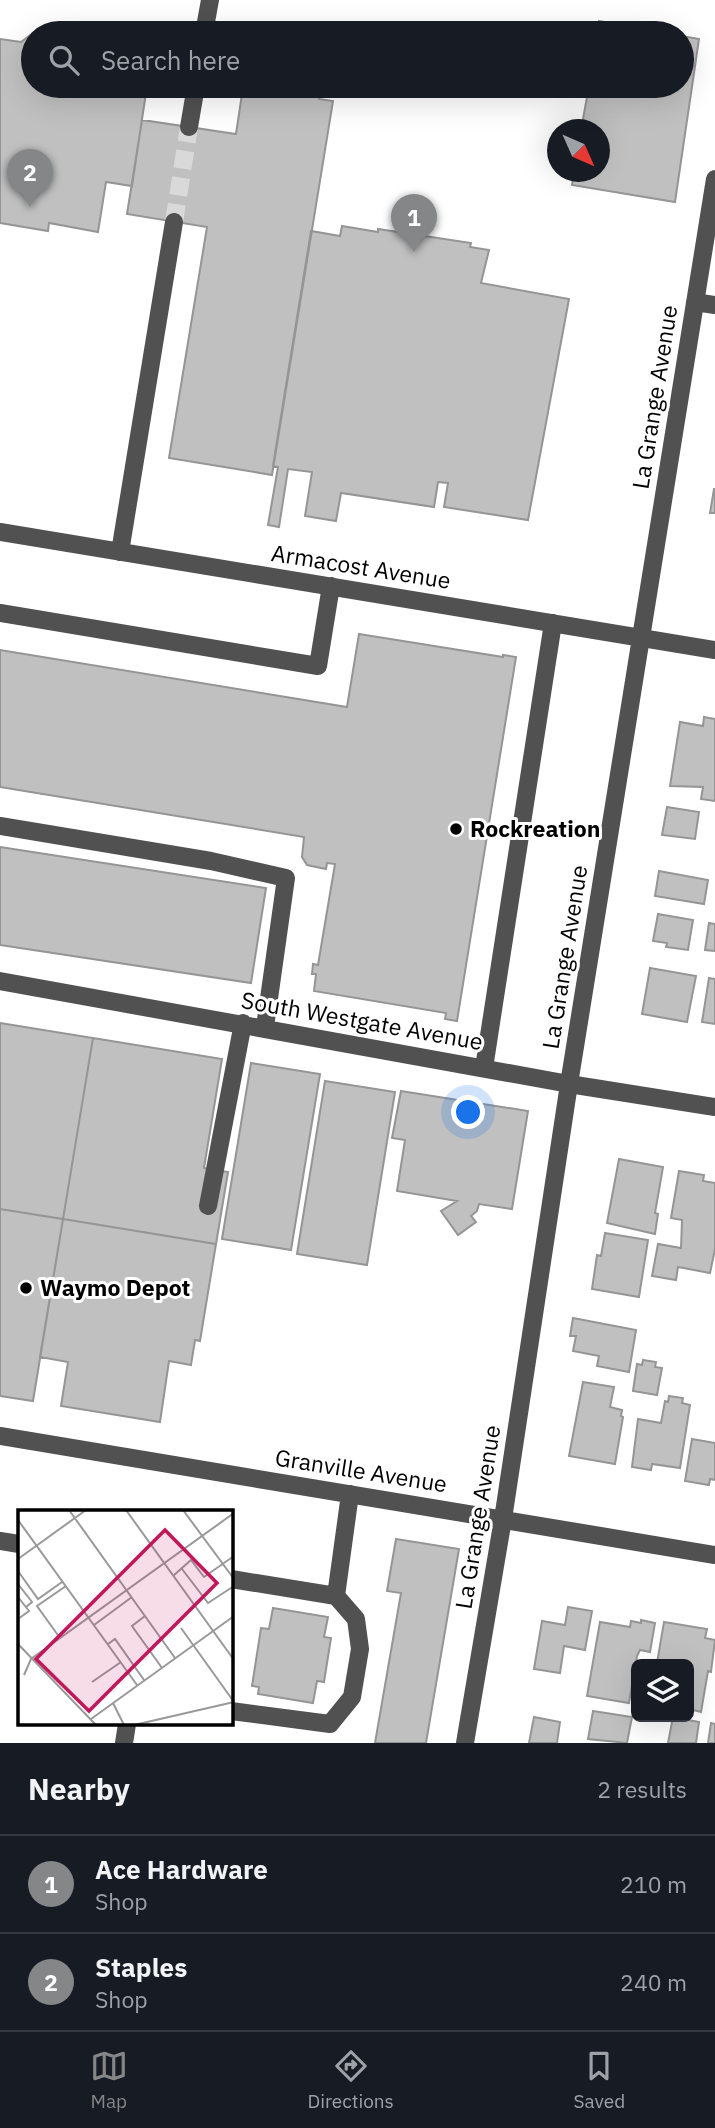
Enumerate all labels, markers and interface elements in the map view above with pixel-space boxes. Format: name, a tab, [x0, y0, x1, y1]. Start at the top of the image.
search box	[21, 21, 694, 98]
icon: search	[45, 41, 83, 79]
text: Search here	[101, 43, 240, 77]
north arrow	[547, 119, 610, 182]
pin: 2	[7, 149, 53, 207]
pin: 1	[391, 194, 437, 252]
street label: La Grange Avenue	[625, 303, 683, 491]
street label: Armacost Avenue	[269, 537, 453, 595]
place label: Rockreation	[470, 813, 600, 843]
marker: Rockreation	[448, 821, 464, 837]
street label: La Grange Avenue	[535, 863, 593, 1051]
street label: South Westgate Avenue	[239, 984, 485, 1056]
your location	[451, 1095, 485, 1129]
place label: Waymo Depot	[40, 1272, 191, 1302]
marker: Waymo Depot	[18, 1280, 34, 1296]
street label: La Grange Avenue	[448, 1423, 506, 1611]
street label: Granville Avenue	[273, 1442, 449, 1498]
inset map	[18, 1510, 233, 1726]
map controls	[631, 1659, 694, 1722]
button: layers	[631, 1659, 694, 1722]
text: Nearby	[28, 1769, 130, 1808]
text: 2 results	[597, 1774, 687, 1804]
text: Ace Hardware	[95, 1852, 268, 1886]
text: 1	[44, 1869, 58, 1899]
text: 210 m	[620, 1869, 687, 1899]
text: Shop	[95, 1886, 148, 1916]
text: Staples	[95, 1950, 187, 1984]
text: 2	[44, 1967, 58, 1997]
text: 240 m	[620, 1967, 687, 1997]
text: Shop	[95, 1984, 148, 2014]
tab: Map	[90, 2047, 128, 2113]
tab: Directions	[307, 2047, 394, 2113]
tab: Saved	[574, 2047, 625, 2113]

